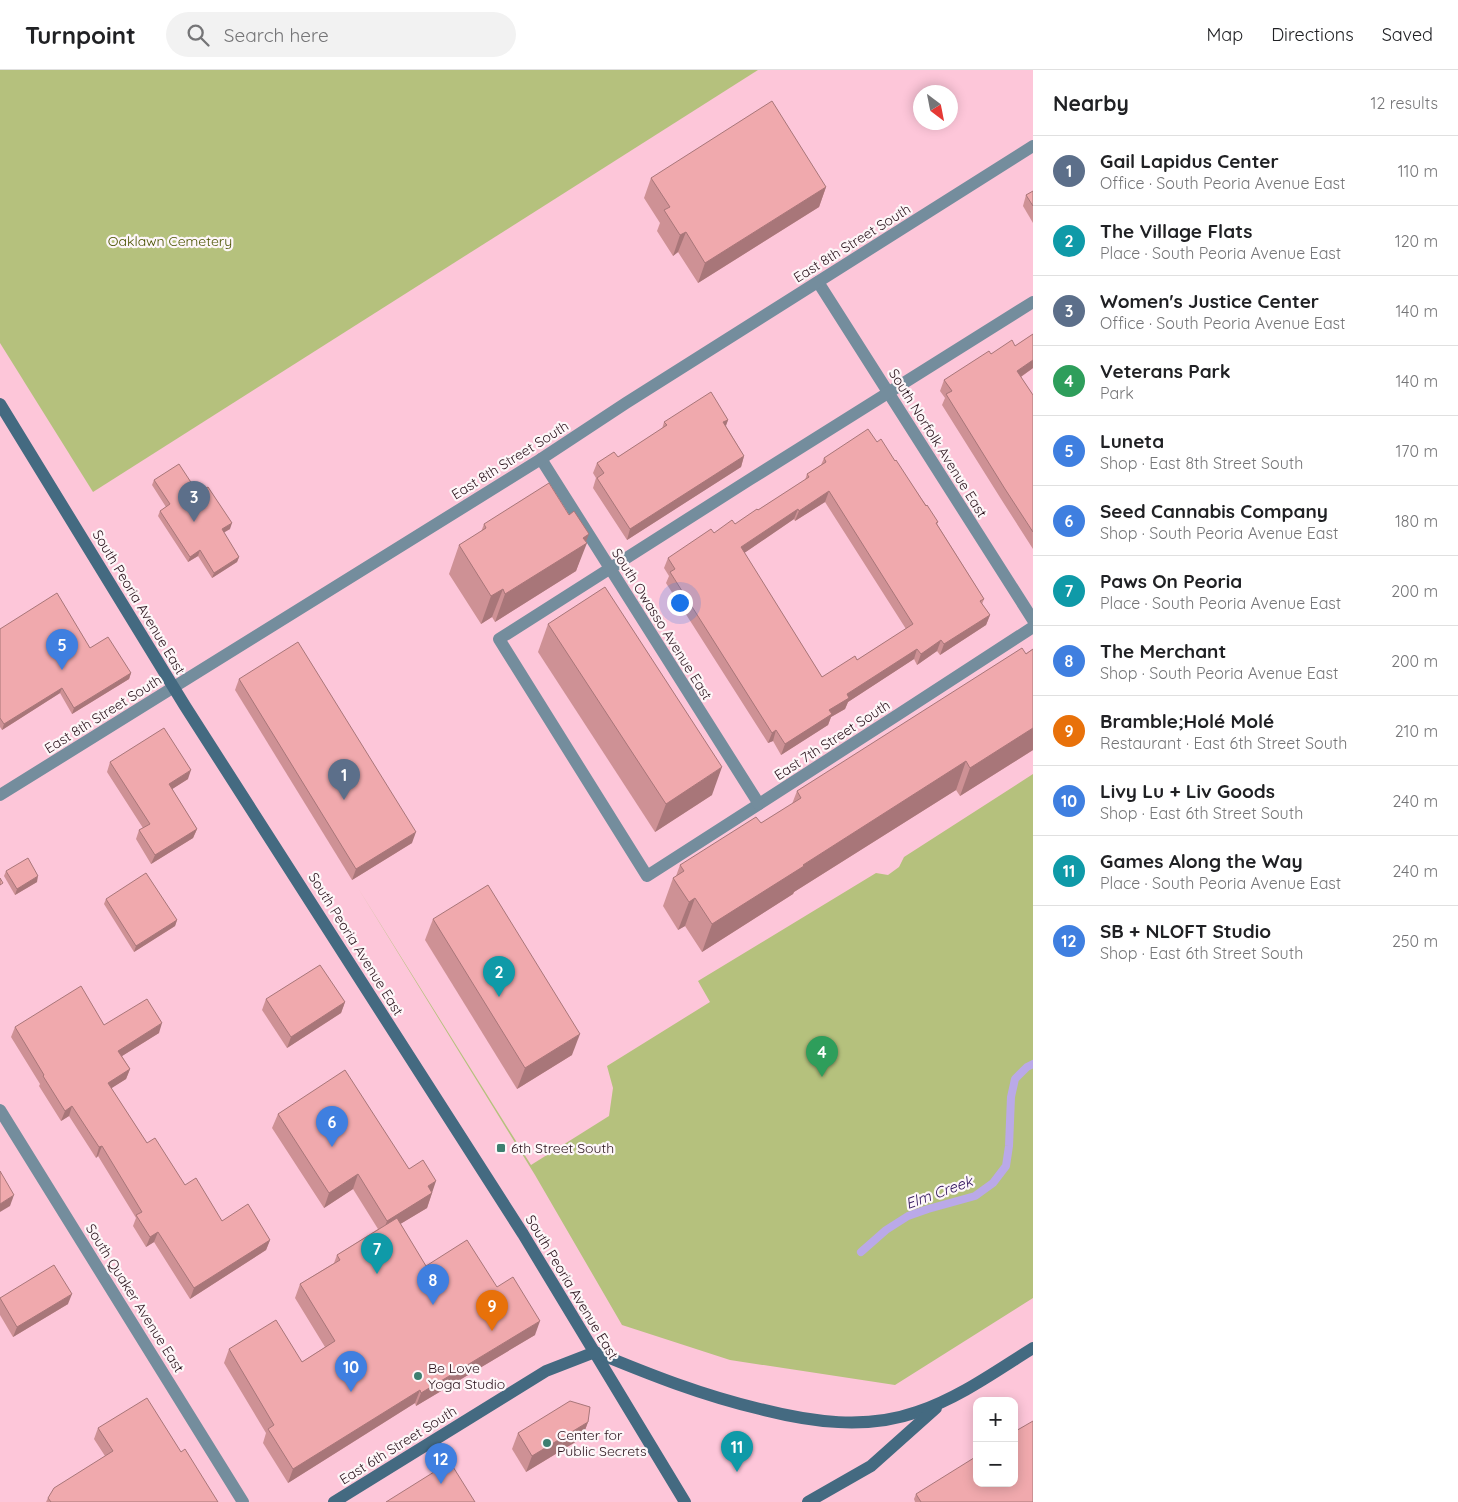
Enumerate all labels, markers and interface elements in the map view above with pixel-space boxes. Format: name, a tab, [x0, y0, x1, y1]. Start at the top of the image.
search box	[166, 12, 516, 57]
text: Turnpoint	[25, 20, 136, 50]
icon: search	[184, 21, 212, 49]
text: Search here	[224, 23, 329, 47]
text: Map	[1206, 23, 1243, 46]
text: Directions	[1271, 23, 1354, 46]
text: Saved	[1382, 23, 1433, 46]
north arrow	[913, 85, 958, 130]
text: Nearby	[1053, 90, 1129, 116]
text: 12 results	[1371, 93, 1438, 113]
text: Gail Lapidus Center	[1100, 149, 1279, 173]
text: 1	[1066, 161, 1072, 181]
text: 110 m	[1398, 161, 1438, 181]
text: Office · South Peoria Avenue East	[1100, 173, 1346, 193]
street label: East 8th Street South	[790, 200, 914, 286]
text: The Village Flats	[1100, 219, 1252, 243]
text: 2	[1064, 231, 1074, 251]
text: 120 m	[1395, 231, 1438, 251]
park label: Oaklawn Cemetery	[108, 232, 232, 250]
text: Place · South Peoria Avenue East	[1100, 243, 1341, 263]
text: Women's Justice Center	[1100, 289, 1319, 313]
text: 3	[1065, 301, 1073, 321]
text: 140 m	[1395, 301, 1438, 321]
text: Office · South Peoria Avenue East	[1100, 313, 1346, 333]
text: Veterans Park	[1100, 359, 1231, 383]
street label: South Norfolk Avenue East	[885, 365, 991, 521]
text: 4	[1064, 371, 1074, 391]
text: 140 m	[1395, 371, 1438, 391]
text: Park	[1100, 383, 1134, 403]
street label: East 8th Street South	[448, 417, 572, 503]
text: Luneta	[1100, 429, 1164, 453]
text: 5	[1064, 441, 1074, 461]
text: 170 m	[1395, 441, 1438, 461]
text: Shop · East 8th Street South	[1100, 453, 1303, 473]
pin: 3	[178, 481, 210, 522]
text: Seed Cannabis Company	[1100, 499, 1328, 523]
text: 6	[1065, 511, 1073, 531]
text: 180 m	[1395, 511, 1438, 531]
text: Shop · South Peoria Avenue East	[1100, 523, 1338, 543]
street label: South Peoria Avenue East	[89, 526, 189, 678]
street label: South Owasso Avenue East	[608, 545, 716, 703]
text: Paws On Peoria	[1100, 569, 1242, 593]
text: 7	[1065, 581, 1073, 601]
text: 200 m	[1391, 581, 1438, 601]
your location	[667, 590, 693, 616]
text: Place · South Peoria Avenue East	[1100, 593, 1341, 613]
pin: 5	[46, 629, 78, 670]
text: The Merchant	[1100, 639, 1226, 663]
text: 8	[1065, 651, 1073, 671]
text: 200 m	[1391, 651, 1438, 671]
text: Shop · South Peoria Avenue East	[1100, 663, 1338, 683]
street label: East 8th Street South	[41, 671, 165, 757]
street label: East 7th Street South	[771, 696, 893, 784]
text: Bramble;Holé Molé	[1100, 709, 1274, 733]
text: 9	[1064, 721, 1074, 741]
text: 210 m	[1395, 721, 1438, 741]
text: Restaurant · East 6th Street South	[1100, 733, 1347, 753]
pin: 1	[328, 759, 360, 800]
text: Livy Lu + Liv Goods	[1100, 779, 1275, 803]
text: 10	[1061, 791, 1077, 811]
text: 240 m	[1392, 791, 1438, 811]
text: Shop · East 6th Street South	[1100, 803, 1303, 823]
text: Games Along the Way	[1100, 849, 1303, 873]
text: 11	[1063, 861, 1075, 881]
text: 240 m	[1392, 861, 1438, 881]
street label: South Peoria Avenue East	[305, 869, 408, 1019]
text: Place · South Peoria Avenue East	[1100, 873, 1341, 893]
text: SB + NLOFT Studio	[1100, 919, 1271, 943]
text: 12	[1061, 931, 1077, 951]
text: 250 m	[1392, 931, 1438, 951]
text: Shop · East 6th Street South	[1100, 943, 1303, 963]
pin: 2	[483, 956, 515, 997]
pin: 4	[806, 1036, 838, 1077]
pin: 6	[316, 1106, 348, 1147]
place label: 6th Street South	[511, 1139, 614, 1157]
marker: 6th Street South	[495, 1142, 507, 1154]
water label: Elm Creek	[903, 1170, 977, 1213]
street label: South Peoria Avenue East	[522, 1211, 622, 1363]
street label: South Quaker Avenue East	[82, 1220, 188, 1376]
pin: 7	[361, 1233, 393, 1274]
pin: 8	[417, 1264, 449, 1305]
pin: 9	[476, 1290, 508, 1331]
pin: 10	[335, 1351, 367, 1392]
place label: Be Love Yoga Studio	[428, 1359, 505, 1393]
marker: Be Love Yoga Studio	[412, 1370, 424, 1382]
map controls	[973, 1397, 1018, 1487]
button: +	[973, 1397, 1018, 1442]
street label: East 6th Street South	[336, 1402, 460, 1488]
place label: Center for Public Secrets	[557, 1426, 647, 1460]
pin: 11	[721, 1431, 753, 1472]
marker: Center for Public Secrets	[541, 1437, 553, 1449]
button: −	[973, 1442, 1018, 1487]
pin: 12	[425, 1443, 457, 1484]

